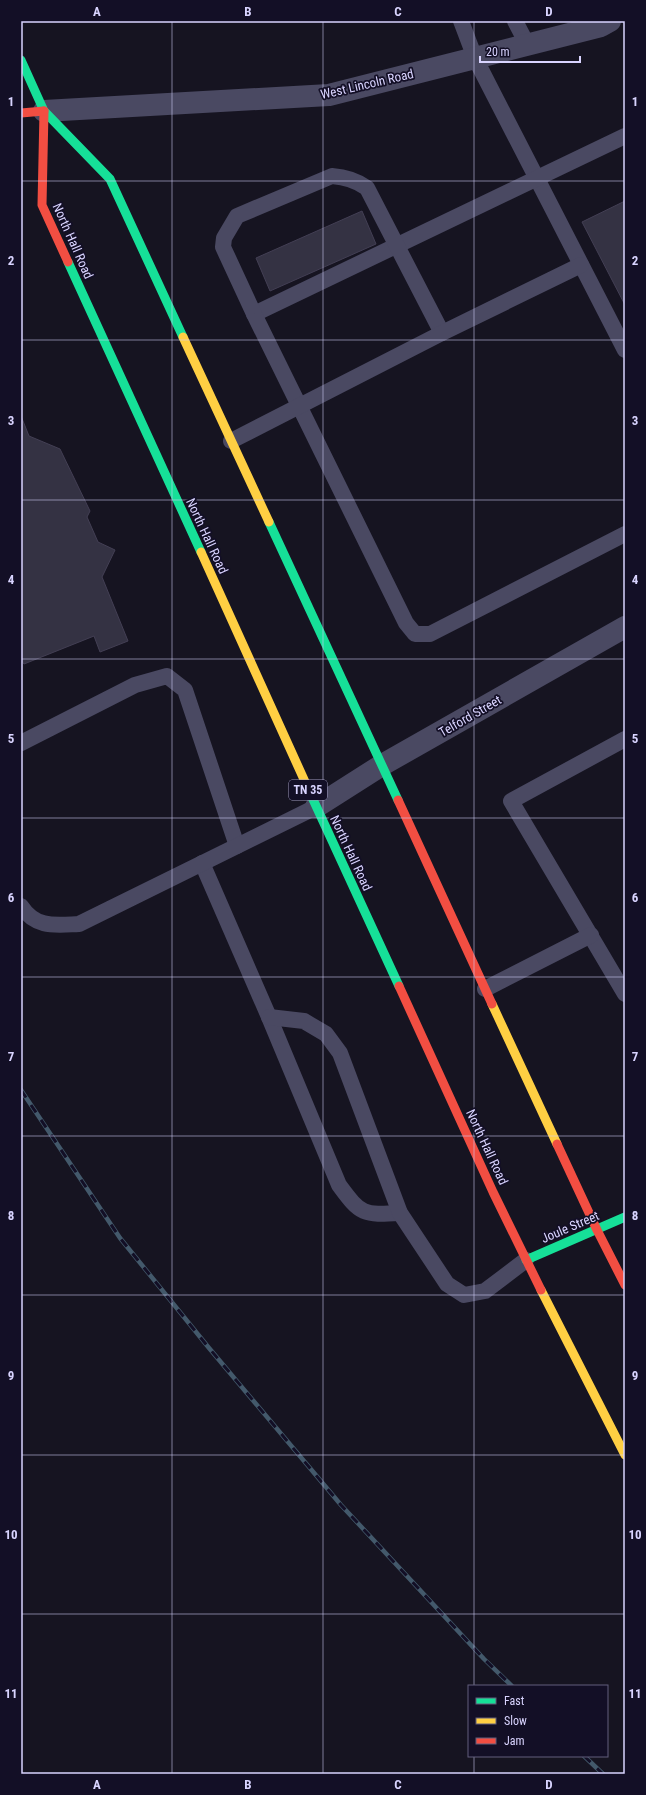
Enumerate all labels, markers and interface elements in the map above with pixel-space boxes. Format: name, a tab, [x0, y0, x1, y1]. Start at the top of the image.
text: A	[93, 4, 101, 19]
text: B	[244, 4, 252, 19]
text: C	[394, 4, 402, 19]
text: D	[545, 4, 553, 19]
scale bar	[480, 38, 580, 64]
text: 20 m	[486, 45, 510, 59]
street label: West Lincoln Road	[319, 66, 415, 102]
text: 1	[8, 94, 14, 109]
text: 1	[632, 94, 638, 109]
street label: North Hall Road	[50, 201, 96, 281]
text: 2	[8, 253, 15, 268]
text: 2	[632, 253, 639, 268]
text: 3	[8, 413, 14, 428]
text: 3	[632, 413, 638, 428]
street label: North Hall Road	[183, 496, 231, 576]
text: 4	[8, 572, 15, 587]
text: 4	[632, 572, 639, 587]
street label: Telford Street	[436, 692, 504, 740]
text: 5	[8, 731, 15, 746]
text: 5	[632, 731, 639, 746]
road number: TN 35	[289, 780, 327, 800]
street label: North Hall Road	[327, 813, 375, 893]
text: 6	[8, 890, 15, 905]
text: 6	[632, 890, 639, 905]
text: 7	[8, 1049, 15, 1064]
text: 7	[632, 1049, 639, 1064]
street label: North Hall Road	[463, 1107, 511, 1187]
text: 8	[8, 1208, 14, 1223]
street label: Joule Street	[539, 1208, 601, 1246]
text: 8	[632, 1208, 638, 1223]
text: 9	[8, 1368, 14, 1383]
text: 9	[632, 1368, 638, 1383]
text: 10	[4, 1527, 18, 1542]
text: 10	[628, 1527, 642, 1542]
legend	[468, 1685, 608, 1757]
text: 11	[4, 1686, 18, 1701]
text: 11	[628, 1686, 642, 1701]
text: Fast	[504, 1694, 525, 1708]
text: Slow	[504, 1714, 527, 1728]
text: Jam	[504, 1734, 525, 1748]
text: A	[93, 1777, 101, 1792]
text: B	[244, 1777, 252, 1792]
text: C	[394, 1777, 402, 1792]
text: D	[545, 1777, 553, 1792]

